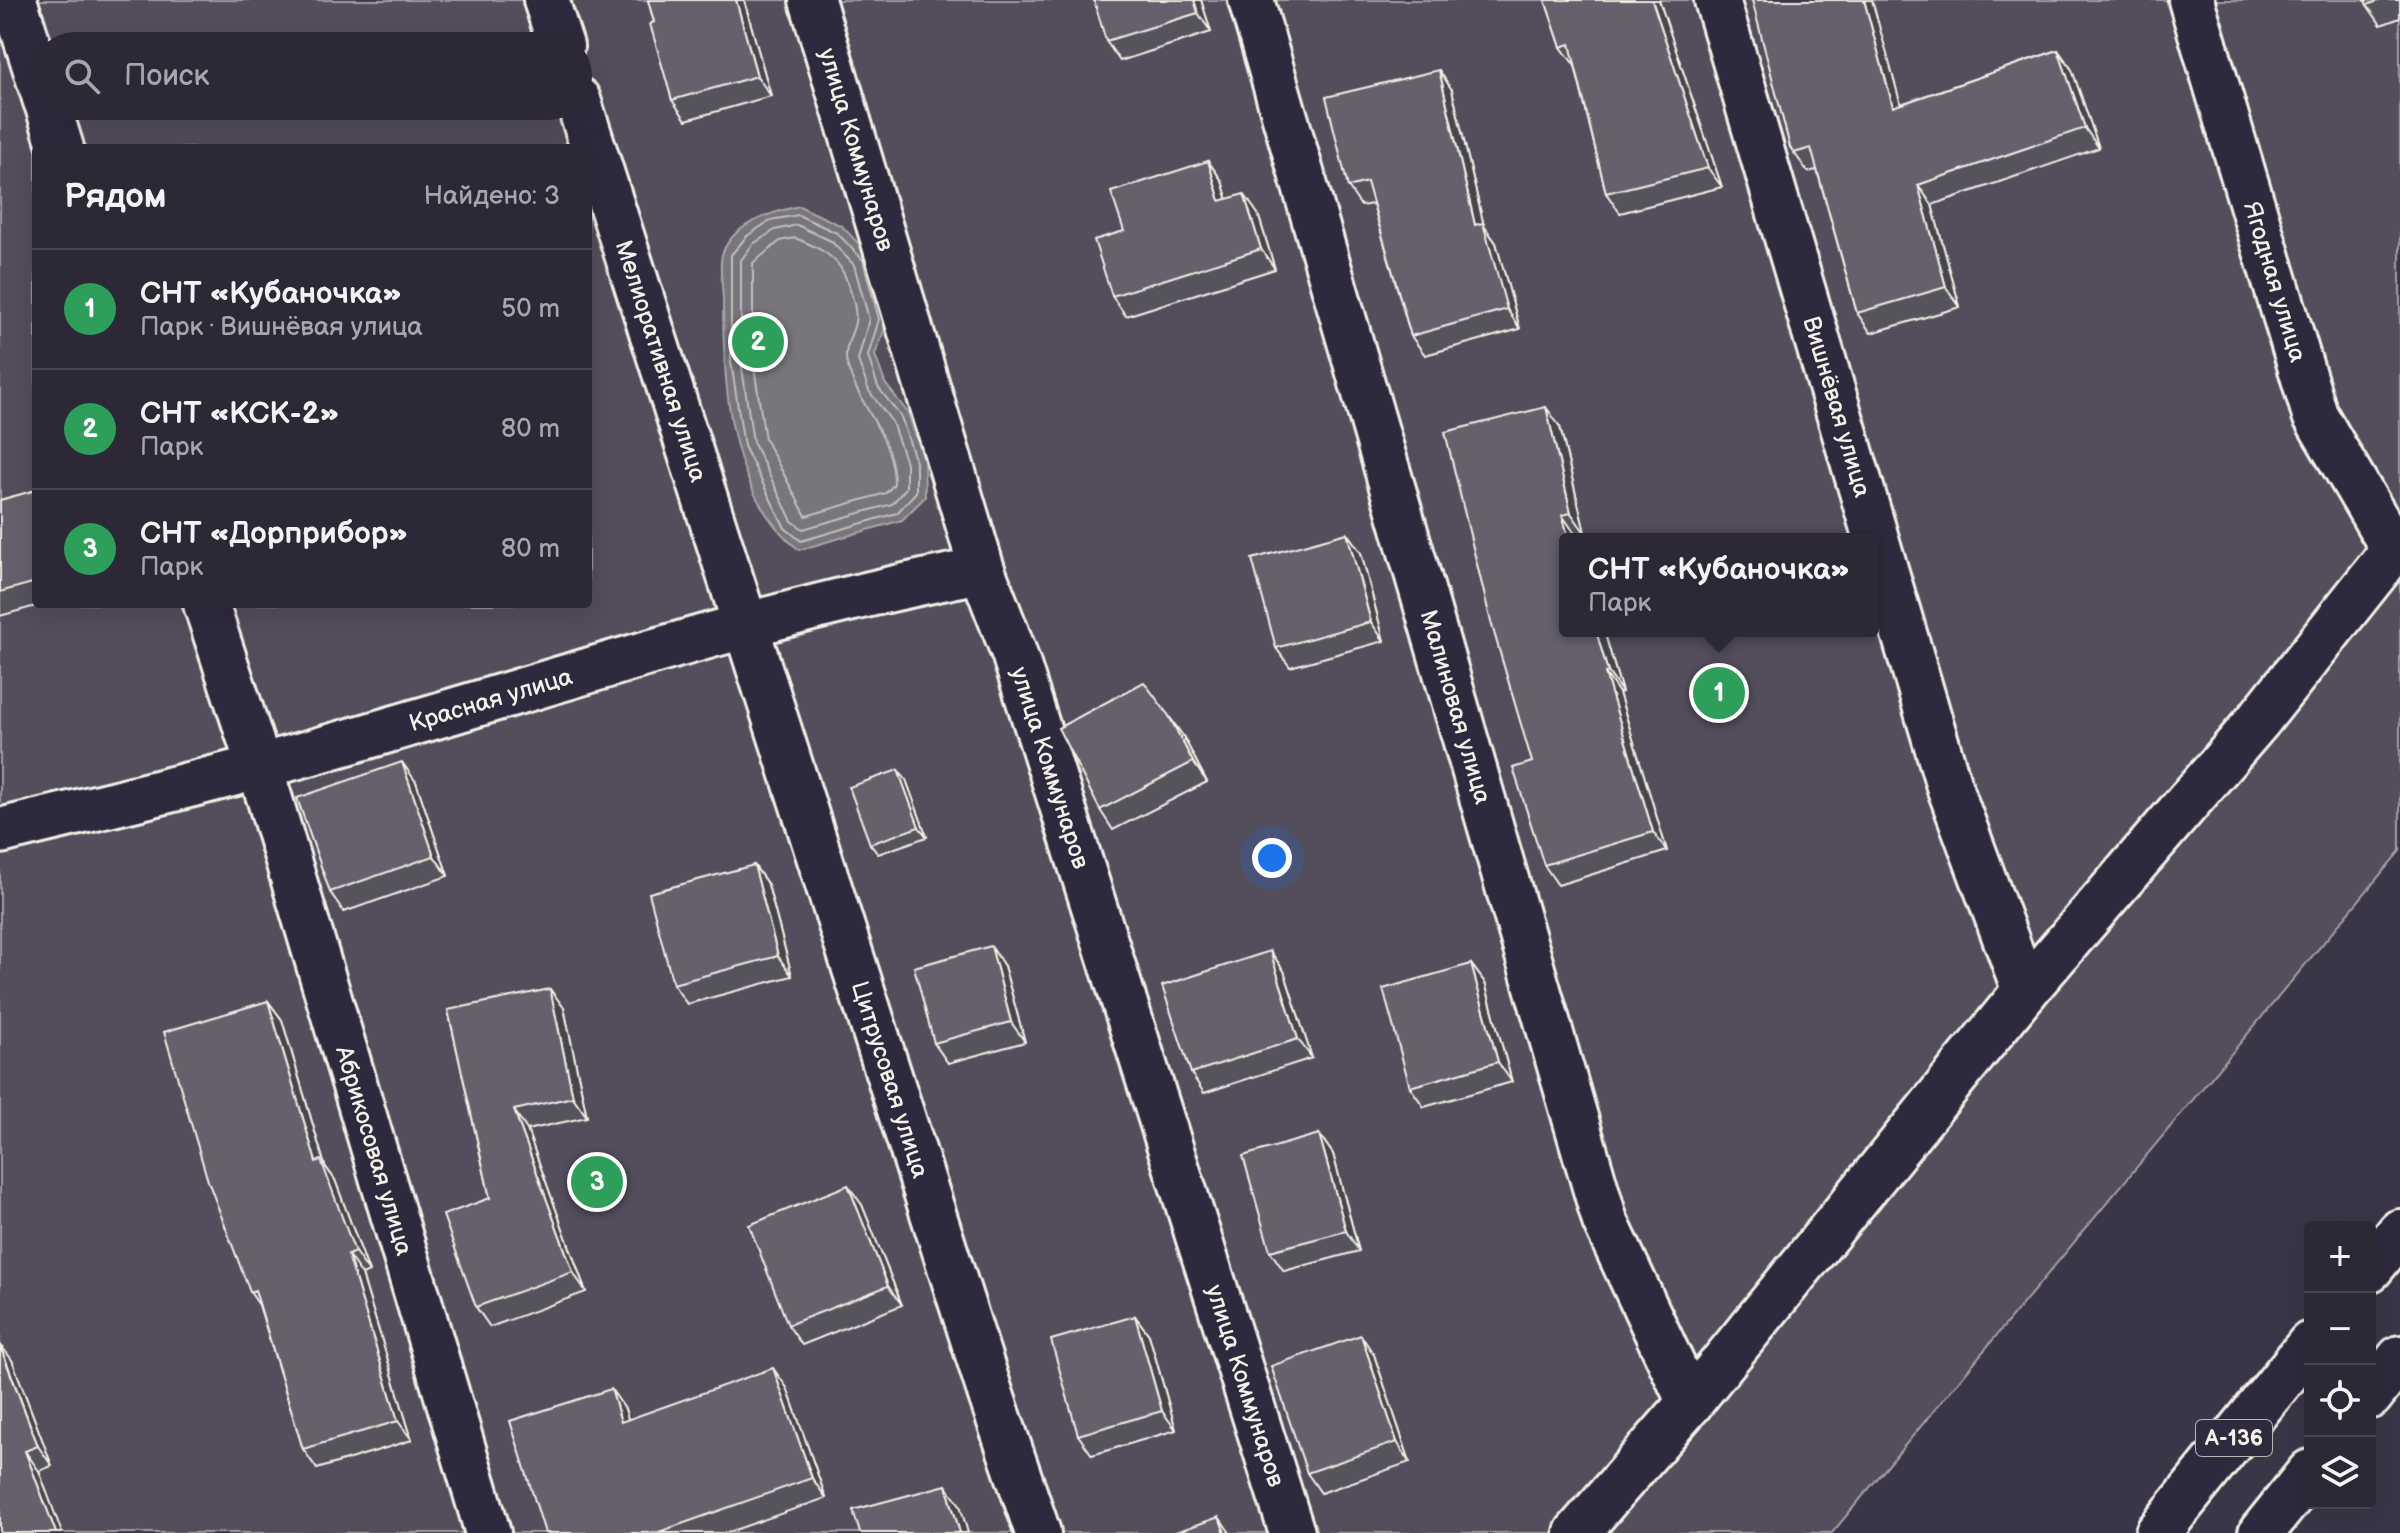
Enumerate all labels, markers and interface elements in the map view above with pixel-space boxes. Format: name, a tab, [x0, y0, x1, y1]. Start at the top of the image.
search box	[32, 32, 592, 120]
street label: улица Коммунаров	[813, 45, 901, 255]
icon: search	[60, 54, 104, 98]
text: Поиск	[124, 58, 210, 94]
text: Рядом	[64, 176, 166, 217]
text: Найдено: 3	[424, 181, 560, 212]
street label: Ягодная улица	[2237, 198, 2313, 365]
street label: Мелиоративная улица	[609, 237, 713, 485]
text: СНТ «Кубаночка»	[140, 276, 402, 312]
text: 1	[85, 294, 95, 325]
text: 50 m	[501, 294, 560, 325]
text: Парк · Вишнёвая улица	[140, 312, 423, 343]
pin: 2	[732, 312, 784, 372]
street label: Вишнёвая улица	[1797, 313, 1877, 500]
text: СНТ «КСК-2»	[140, 396, 339, 432]
text: 2	[82, 414, 98, 445]
text: 80 m	[501, 414, 560, 445]
text: Парк	[140, 432, 203, 463]
text: СНТ «Дорприбор»	[140, 516, 408, 552]
popup	[1559, 533, 1879, 637]
text: 3	[82, 534, 98, 565]
text: 80 m	[501, 534, 560, 565]
text: Парк	[140, 552, 203, 583]
text: СНТ «Кубаночка»	[1588, 552, 1850, 588]
text: Парк	[1588, 588, 1651, 619]
street label: Малиновая улица	[1414, 607, 1498, 807]
street label: Красная улица	[406, 662, 576, 738]
street label: улица Коммунаров	[1005, 663, 1096, 873]
pin: 1	[1693, 663, 1745, 723]
your location	[1252, 838, 1292, 878]
street label: Цитрусовая улица	[845, 977, 935, 1181]
street label: Абрикосовая улица	[329, 1042, 419, 1259]
pin: 3	[571, 1152, 623, 1212]
map controls	[2304, 1221, 2376, 1509]
button: +	[2304, 1221, 2376, 1293]
street label: улица Коммунаров	[1200, 1281, 1291, 1491]
button: −	[2304, 1293, 2376, 1365]
button: locate	[2304, 1365, 2376, 1437]
road number: А-136	[2196, 1420, 2272, 1456]
button: layers	[2304, 1437, 2376, 1509]

